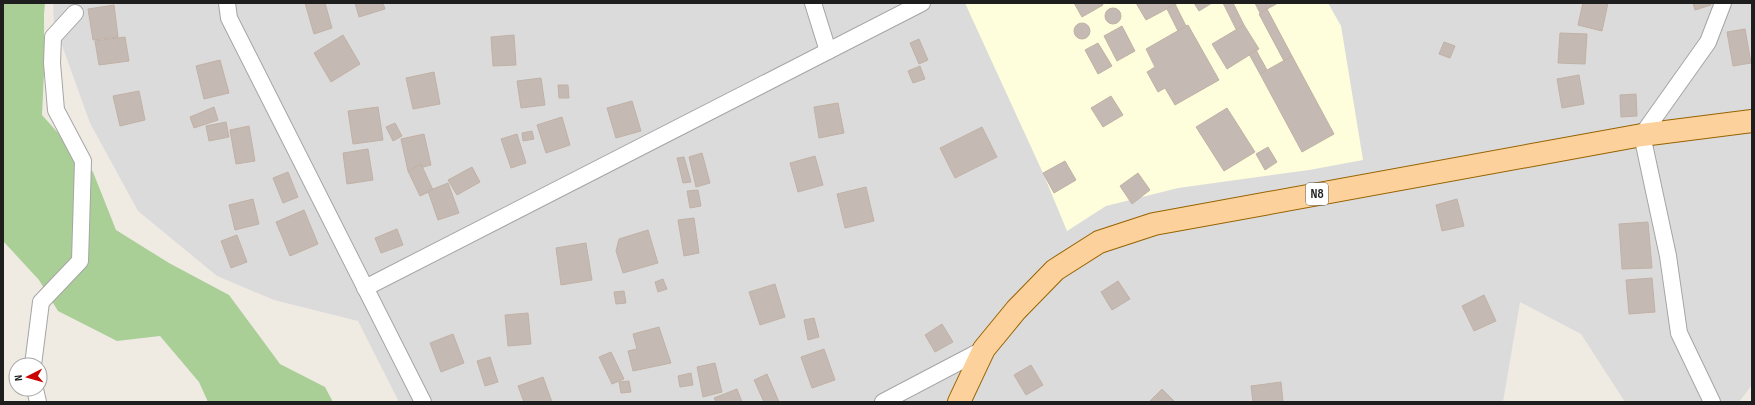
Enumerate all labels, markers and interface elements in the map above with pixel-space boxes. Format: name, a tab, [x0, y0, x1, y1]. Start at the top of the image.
road number: N8	[1306, 183, 1328, 205]
north arrow	[8, 357, 48, 397]
text: N	[12, 374, 25, 382]

